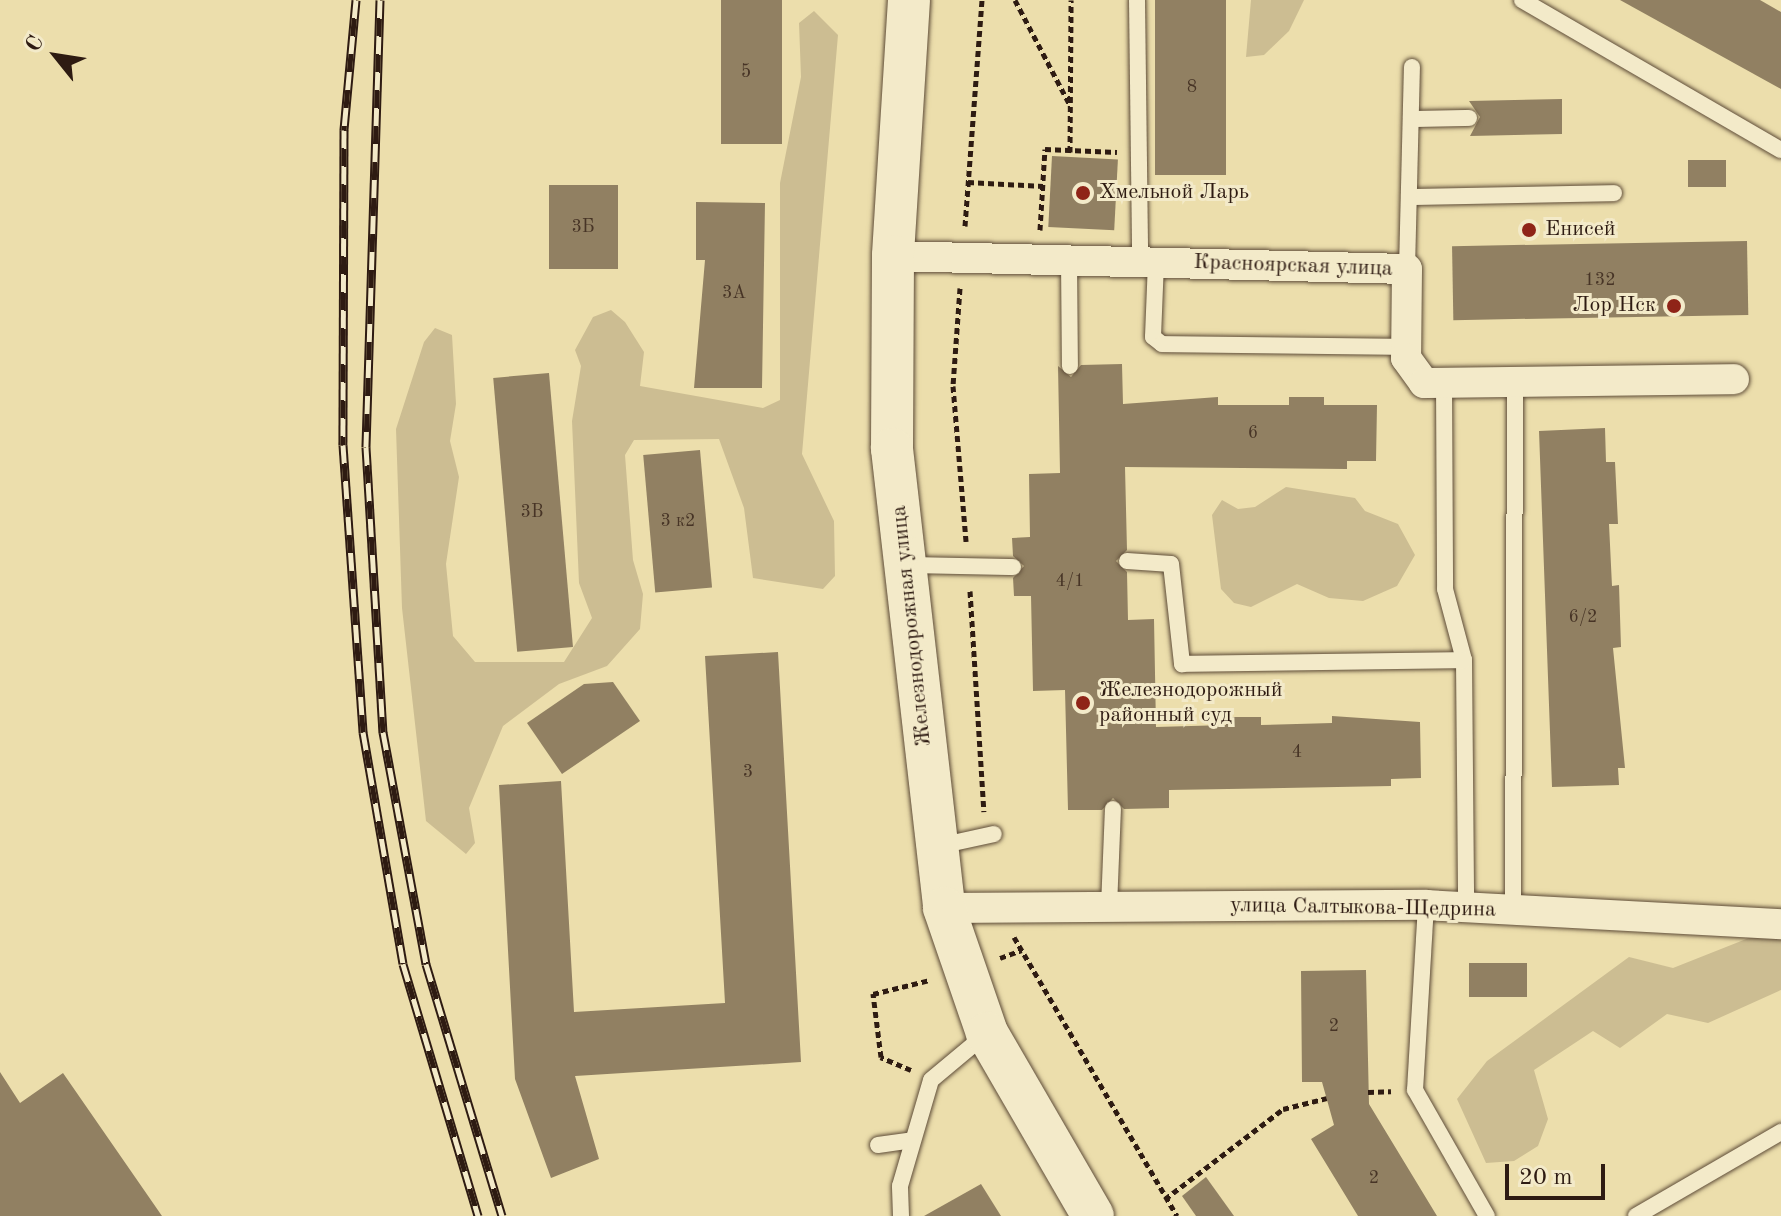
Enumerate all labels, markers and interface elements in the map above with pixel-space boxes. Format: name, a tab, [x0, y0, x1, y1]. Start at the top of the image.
north arrow	[16, 16, 96, 96]
text: С	[22, 32, 48, 56]
house number: 5	[741, 61, 751, 83]
house number: 8	[1187, 76, 1197, 98]
place label: Хмельной Ларь	[1099, 180, 1249, 206]
marker: Хмельной Ларь	[1074, 184, 1092, 202]
house number: 3Б	[571, 216, 595, 238]
place label: Енисей	[1545, 217, 1616, 243]
marker: Енисей	[1520, 221, 1538, 239]
street label: Красноярская улица	[1193, 249, 1393, 283]
house number: 132	[1584, 269, 1616, 291]
house number: 3А	[722, 282, 746, 304]
place label: Лор Нск	[1572, 293, 1656, 319]
marker: Лор Нск	[1663, 295, 1685, 317]
house number: 6	[1248, 422, 1258, 444]
house number: 3В	[521, 501, 543, 523]
street label: Железнодорожная улица	[886, 504, 938, 748]
house number: 3 к2	[661, 510, 695, 532]
house number: 4/1	[1056, 570, 1084, 592]
house number: 6/2	[1569, 606, 1597, 628]
place label: Железнодорожный районный суд	[1099, 677, 1283, 728]
marker: Железнодорожный районный суд	[1074, 694, 1092, 712]
house number: 4	[1292, 741, 1302, 763]
house number: 3	[743, 761, 753, 783]
street label: улица Салтыкова-Щедрина	[1230, 892, 1496, 924]
house number: 2	[1329, 1015, 1339, 1037]
scale bar	[1509, 1148, 1609, 1198]
text: 20 m	[1519, 1166, 1573, 1190]
house number: 2	[1369, 1167, 1379, 1189]

